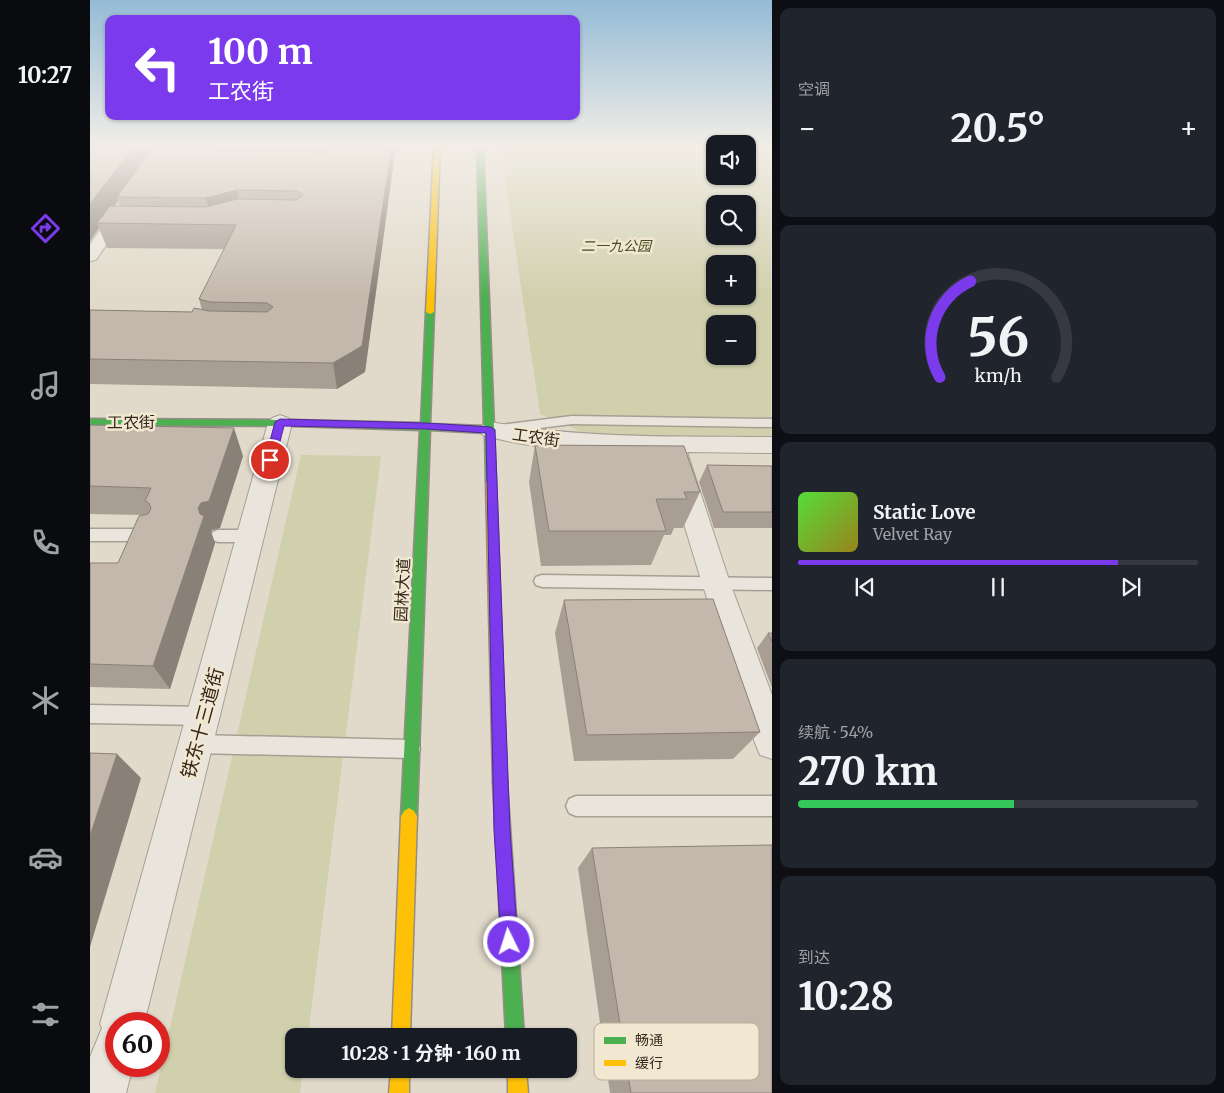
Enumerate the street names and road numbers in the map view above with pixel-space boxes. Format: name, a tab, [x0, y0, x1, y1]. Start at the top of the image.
street label: 工农街	[107, 412, 155, 432]
street label: 工农街	[511, 424, 561, 450]
street label: 园林大道	[390, 558, 414, 622]
street label: 铁东十三道街	[176, 665, 228, 781]

